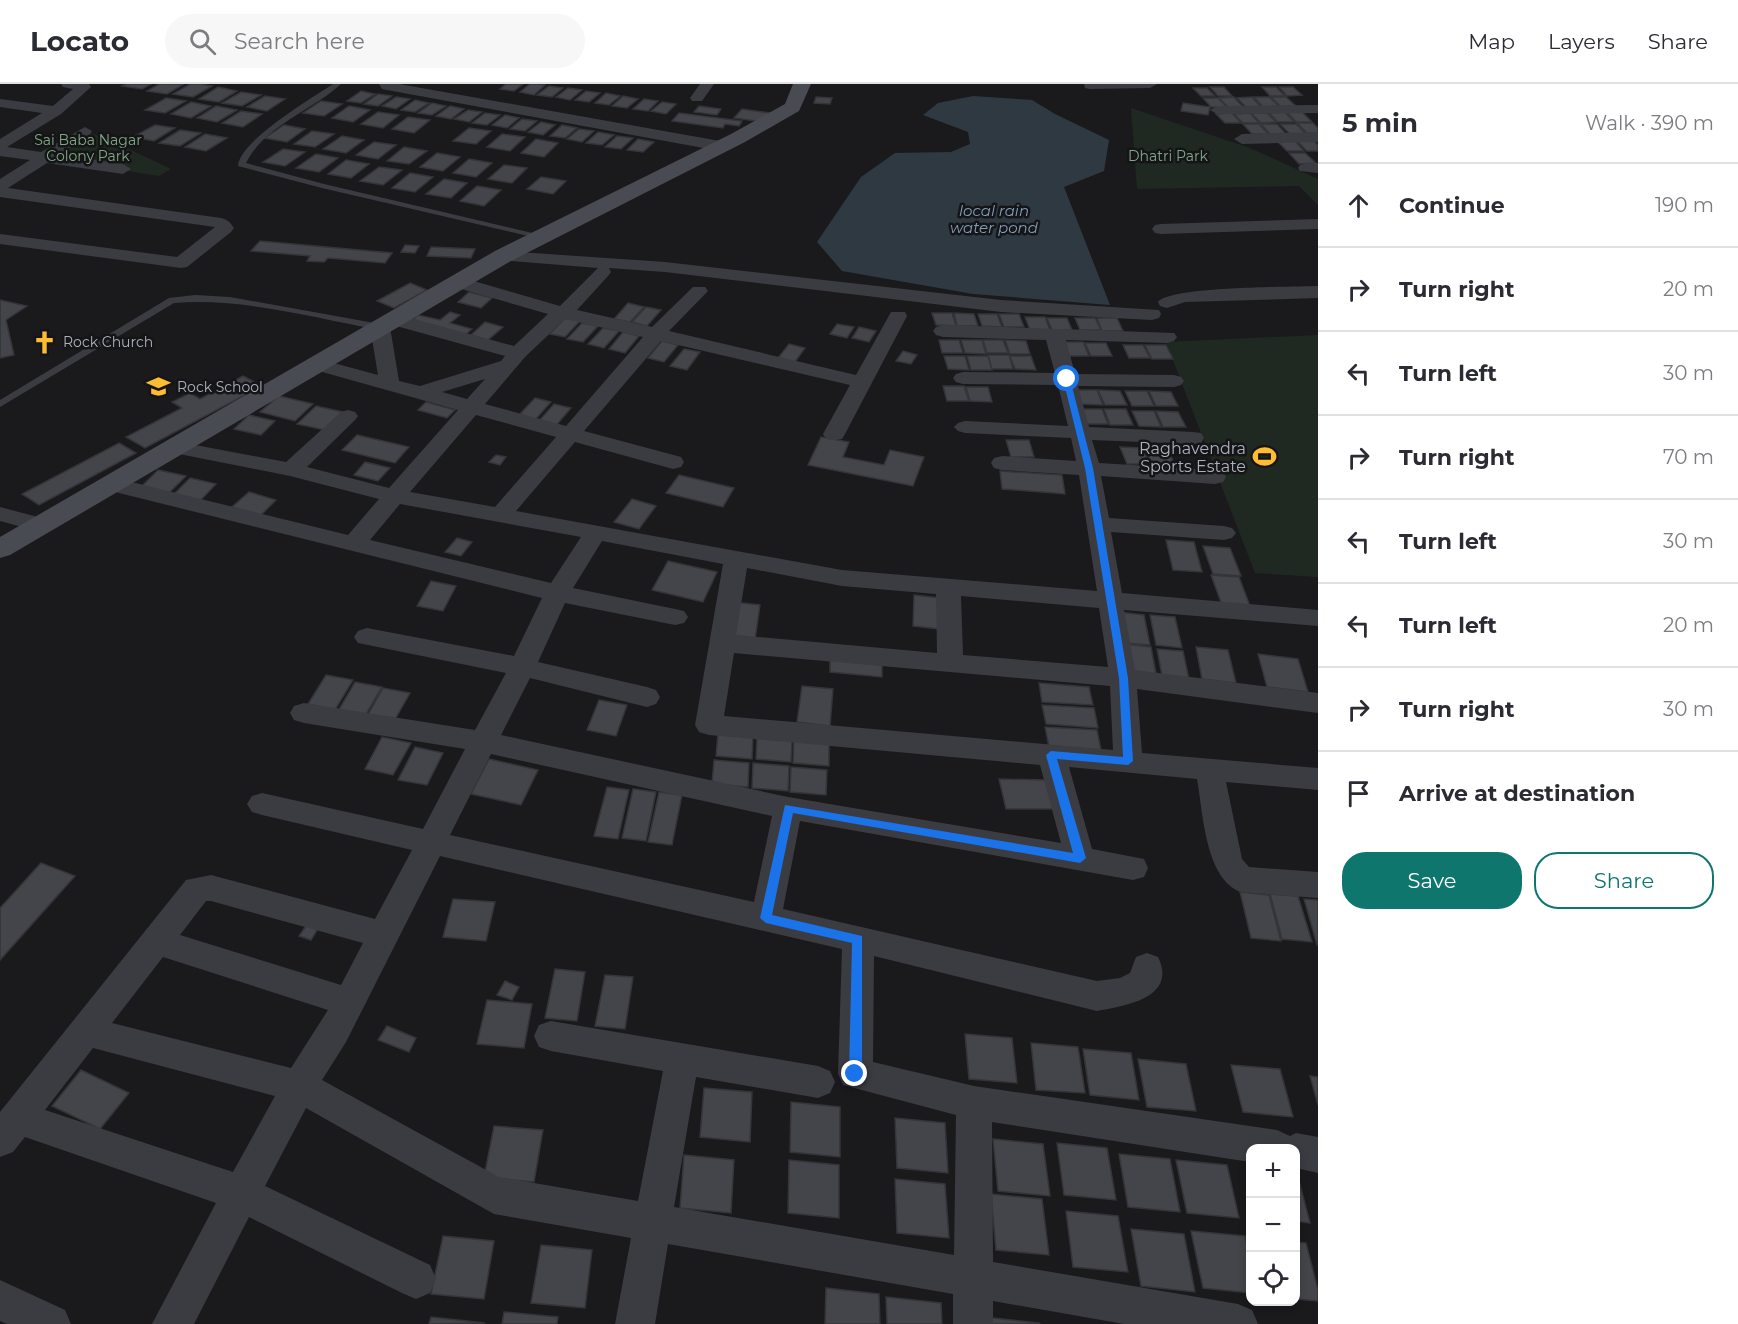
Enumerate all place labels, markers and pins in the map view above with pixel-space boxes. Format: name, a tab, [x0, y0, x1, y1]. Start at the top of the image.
church icon: Rock Church	[32, 329, 58, 355]
place label: Rock Church	[63, 333, 153, 351]
school or university icon: Rock School	[146, 374, 172, 400]
place label: Rock School	[177, 378, 263, 396]
place label: Raghavendra Sports Estate	[1139, 439, 1246, 476]
sports icon: Raghavendra Sports Estate	[1251, 444, 1277, 470]

